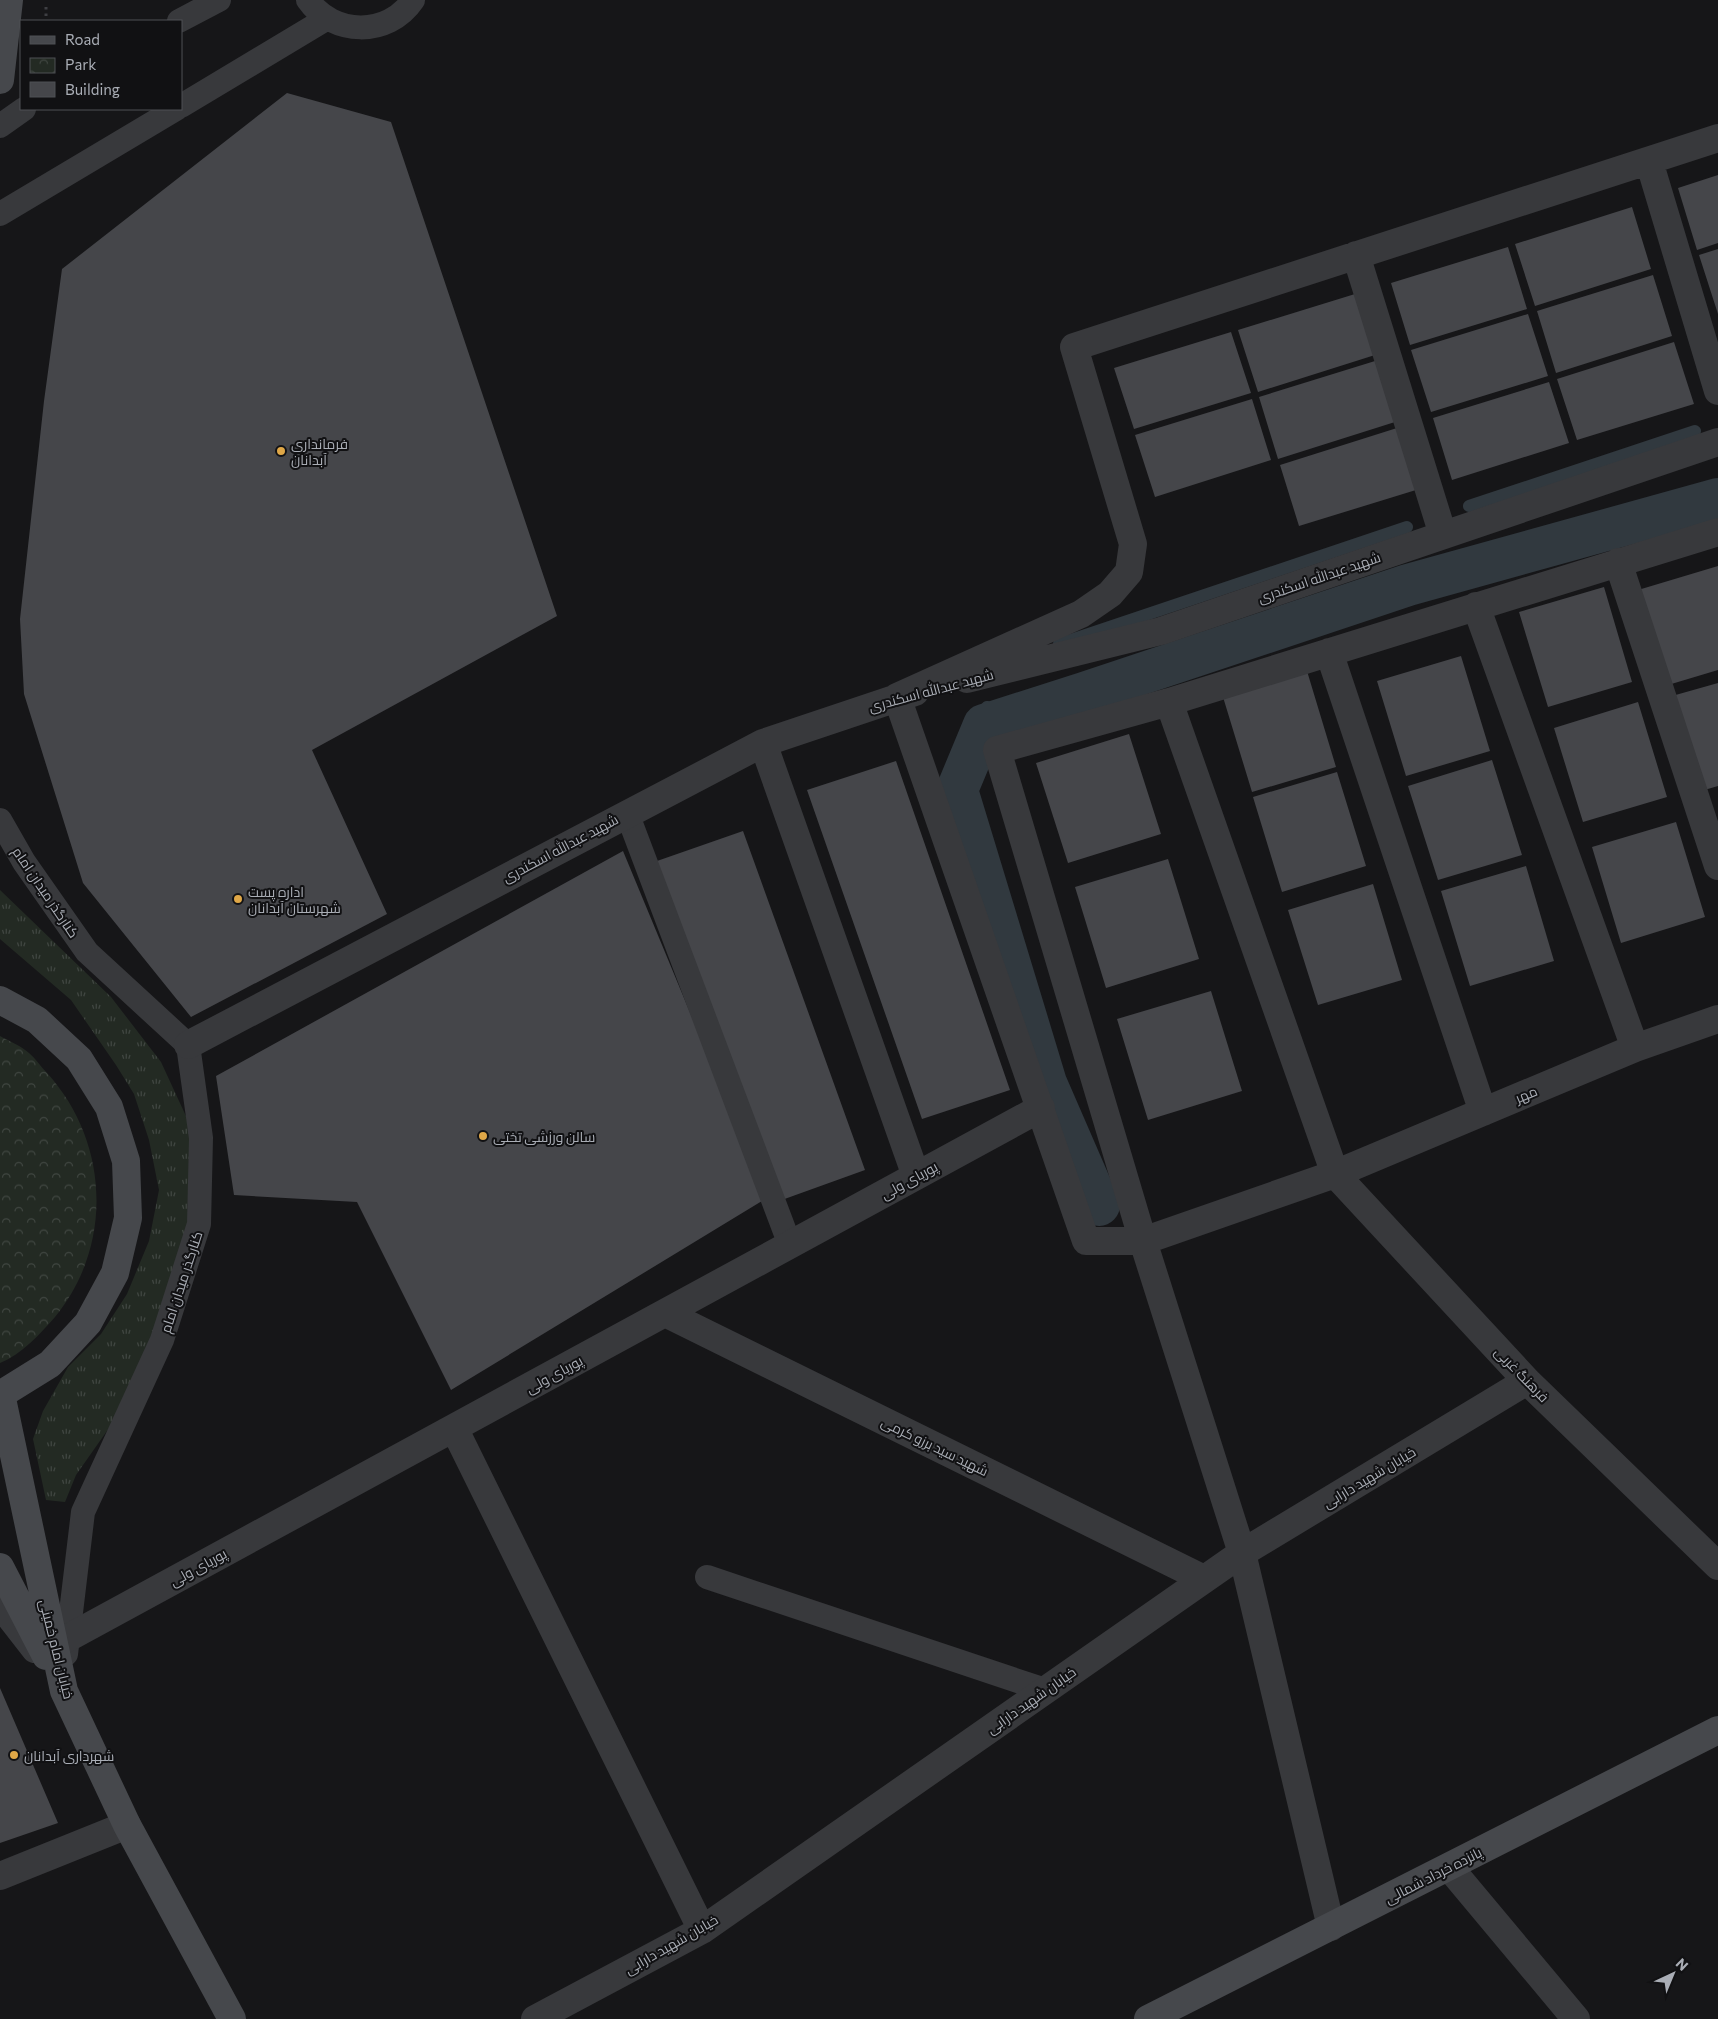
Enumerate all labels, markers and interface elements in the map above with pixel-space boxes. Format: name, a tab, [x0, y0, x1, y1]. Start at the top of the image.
legend	[20, 20, 182, 110]
text: Road	[65, 30, 100, 48]
text: Park	[65, 55, 96, 73]
text: Building	[65, 80, 120, 98]
place label: فرمانداری آبدانان	[291, 435, 348, 468]
marker: فرمانداری آبدانان	[275, 445, 287, 457]
street label: شهید عبدالله اسکندری	[1255, 548, 1383, 606]
street label: شهید عبدالله اسکندری	[867, 665, 995, 715]
street label: شهید عبدالله اسکندری	[499, 810, 621, 886]
street label: کنارگذر میدان امام	[8, 843, 83, 942]
place label: اداره پست شهرستان آبدانان	[248, 883, 341, 916]
marker: اداره پست شهرستان آبدانان	[232, 893, 244, 905]
street label: مهر	[1511, 1082, 1540, 1107]
place label: سالن ورزشی تختی	[493, 1128, 595, 1145]
marker: سالن ورزشی تختی	[477, 1130, 489, 1142]
street label: پوریای ولی	[878, 1157, 942, 1204]
street label: کنارگذر میدان امام	[157, 1229, 207, 1336]
street label: فرهنگ غربی	[1491, 1343, 1553, 1405]
street label: پوریای ولی	[523, 1351, 587, 1398]
street label: شهید سید برزو کرمی	[879, 1413, 991, 1479]
street label: خیابان شهید دارابی	[1320, 1443, 1418, 1511]
street label: پوریای ولی	[167, 1544, 231, 1591]
street label: خیابان امام خمینی	[34, 1597, 78, 1701]
street label: خیابان شهید دارابی	[983, 1663, 1079, 1737]
place label: شهرداری آبدانان	[24, 1747, 114, 1764]
marker: شهرداری آبدانان	[8, 1749, 20, 1761]
street label: پانزده خرداد شمالی	[1382, 1843, 1486, 1909]
street label: خیابان شهید دارابی	[621, 1910, 721, 1978]
north arrow	[1648, 1949, 1698, 1999]
text: N	[1673, 1955, 1692, 1974]

